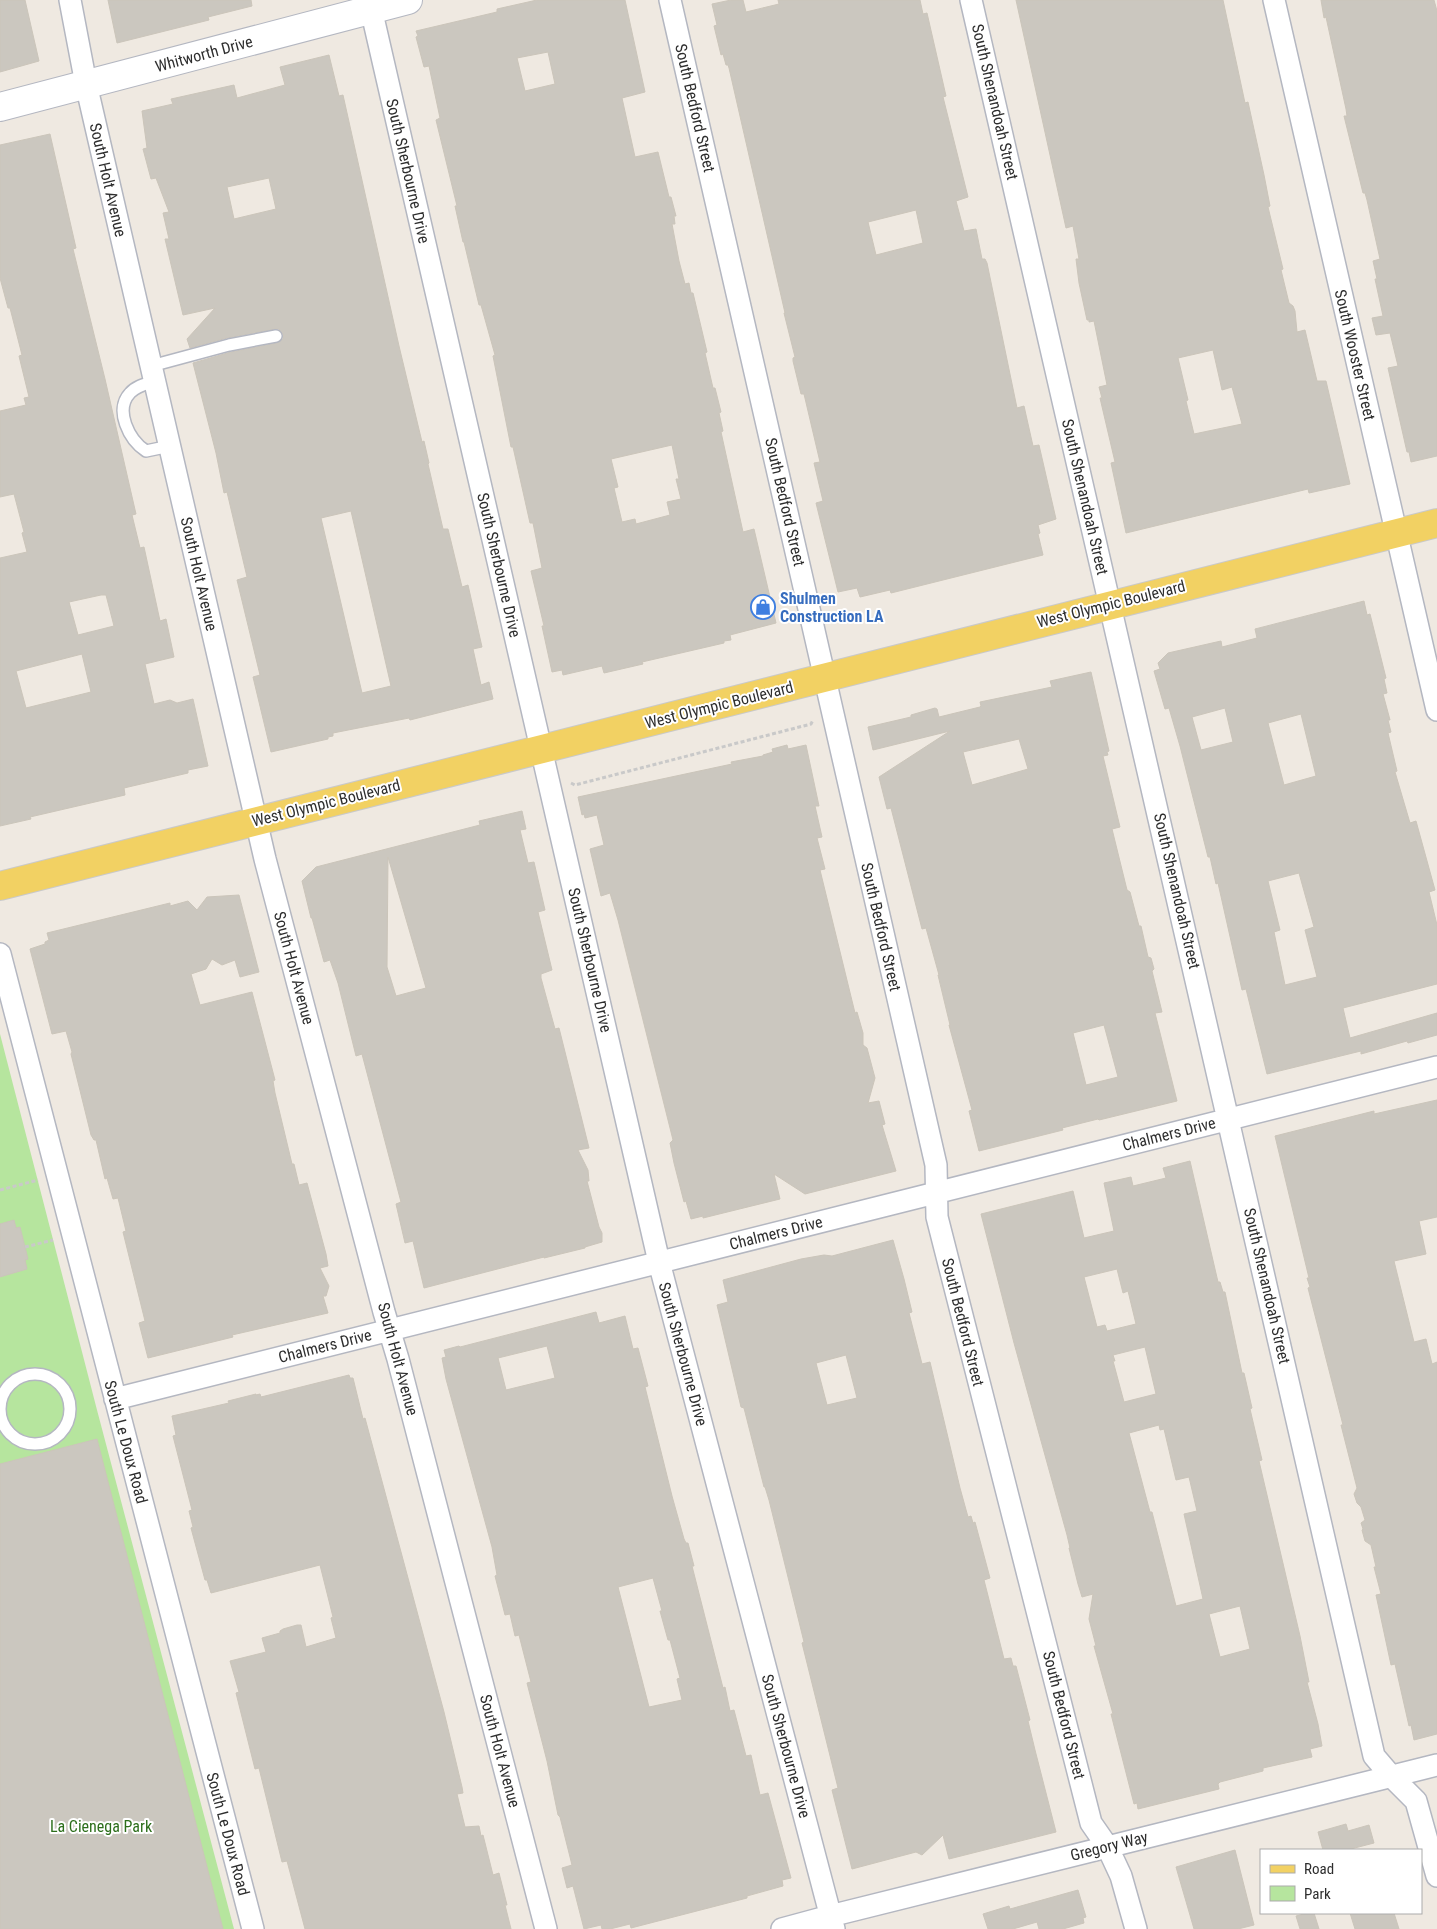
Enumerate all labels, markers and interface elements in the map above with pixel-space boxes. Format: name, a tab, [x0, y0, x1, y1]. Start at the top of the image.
street label: South Shenandoah Street	[968, 22, 1022, 182]
street label: Whitworth Drive	[153, 32, 255, 76]
street label: South Bedford Street	[671, 42, 719, 174]
street label: South Sherbourne Drive	[382, 97, 434, 245]
street label: South Holt Avenue	[86, 121, 130, 239]
street label: South Wooster Street	[1331, 288, 1379, 423]
street label: South Shenandoah Street	[1058, 417, 1112, 577]
street label: South Bedford Street	[761, 436, 809, 568]
street label: South Sherbourne Drive	[473, 491, 525, 639]
street label: South Holt Avenue	[177, 515, 221, 633]
street label: West Olympic Boulevard	[1035, 576, 1187, 632]
place label: Shulmen Construction LA	[780, 589, 884, 626]
shop icon: Shulmen Construction LA	[750, 594, 776, 620]
street label: West Olympic Boulevard	[643, 677, 795, 733]
street label: West Olympic Boulevard	[250, 775, 402, 831]
street label: South Shenandoah Street	[1150, 811, 1204, 971]
street label: South Bedford Street	[857, 861, 905, 993]
street label: South Sherbourne Drive	[564, 886, 616, 1034]
street label: South Holt Avenue	[270, 909, 318, 1027]
street label: Chalmers Drive	[1120, 1113, 1218, 1155]
street label: South Shenandoah Street	[1240, 1206, 1294, 1366]
street label: Chalmers Drive	[727, 1212, 825, 1254]
street label: South Bedford Street	[938, 1256, 988, 1388]
street label: South Sherbourne Drive	[655, 1280, 711, 1428]
street label: South Holt Avenue	[374, 1300, 422, 1418]
street label: Chalmers Drive	[276, 1325, 374, 1367]
street label: South Le Doux Road	[100, 1378, 152, 1506]
street label: South Bedford Street	[1039, 1649, 1089, 1781]
street label: South Sherbourne Drive	[758, 1672, 814, 1820]
street label: South Holt Avenue	[476, 1692, 524, 1810]
street label: South Le Doux Road	[202, 1770, 254, 1898]
park label: La Cienega Park	[50, 1817, 153, 1836]
street label: Gregory Way	[1068, 1827, 1150, 1865]
legend	[1260, 1849, 1422, 1914]
text: Road	[1304, 1860, 1334, 1878]
text: Park	[1304, 1885, 1331, 1903]

